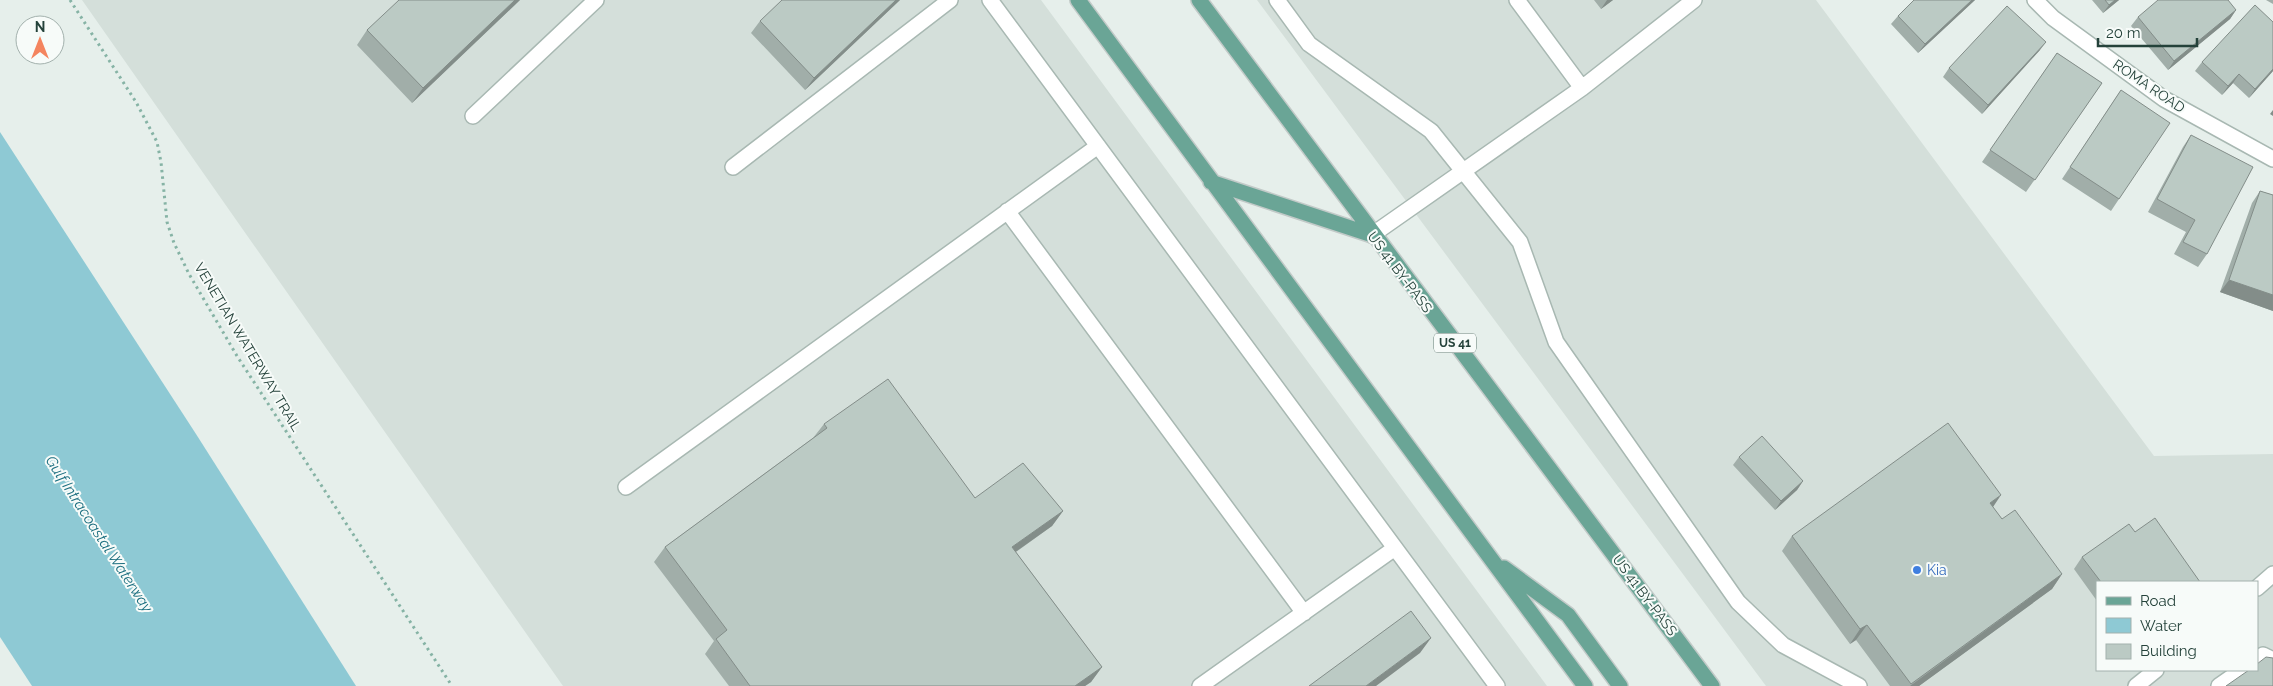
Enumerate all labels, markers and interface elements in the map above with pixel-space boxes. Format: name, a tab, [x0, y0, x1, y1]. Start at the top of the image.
north arrow	[15, 15, 65, 65]
scale bar	[2098, 15, 2197, 47]
text: N	[35, 19, 45, 35]
text: 20 m	[2106, 24, 2141, 42]
street label: ROMA ROAD	[2110, 56, 2188, 116]
street label: US 41 BY-PASS	[1364, 228, 1436, 316]
street label: VENETIAN WATERWAY TRAIL	[191, 260, 305, 434]
road number: US 41	[1434, 333, 1476, 352]
water label: Gulf Intracoastal Waterway	[42, 452, 157, 616]
street label: US 41 BY-PASS	[1609, 551, 1681, 639]
place label: Kia	[1927, 562, 1947, 578]
marker: Kia	[1911, 564, 1923, 576]
legend	[2096, 581, 2258, 671]
text: Road	[2140, 592, 2176, 610]
text: Water	[2140, 617, 2183, 635]
text: Building	[2140, 642, 2197, 660]

